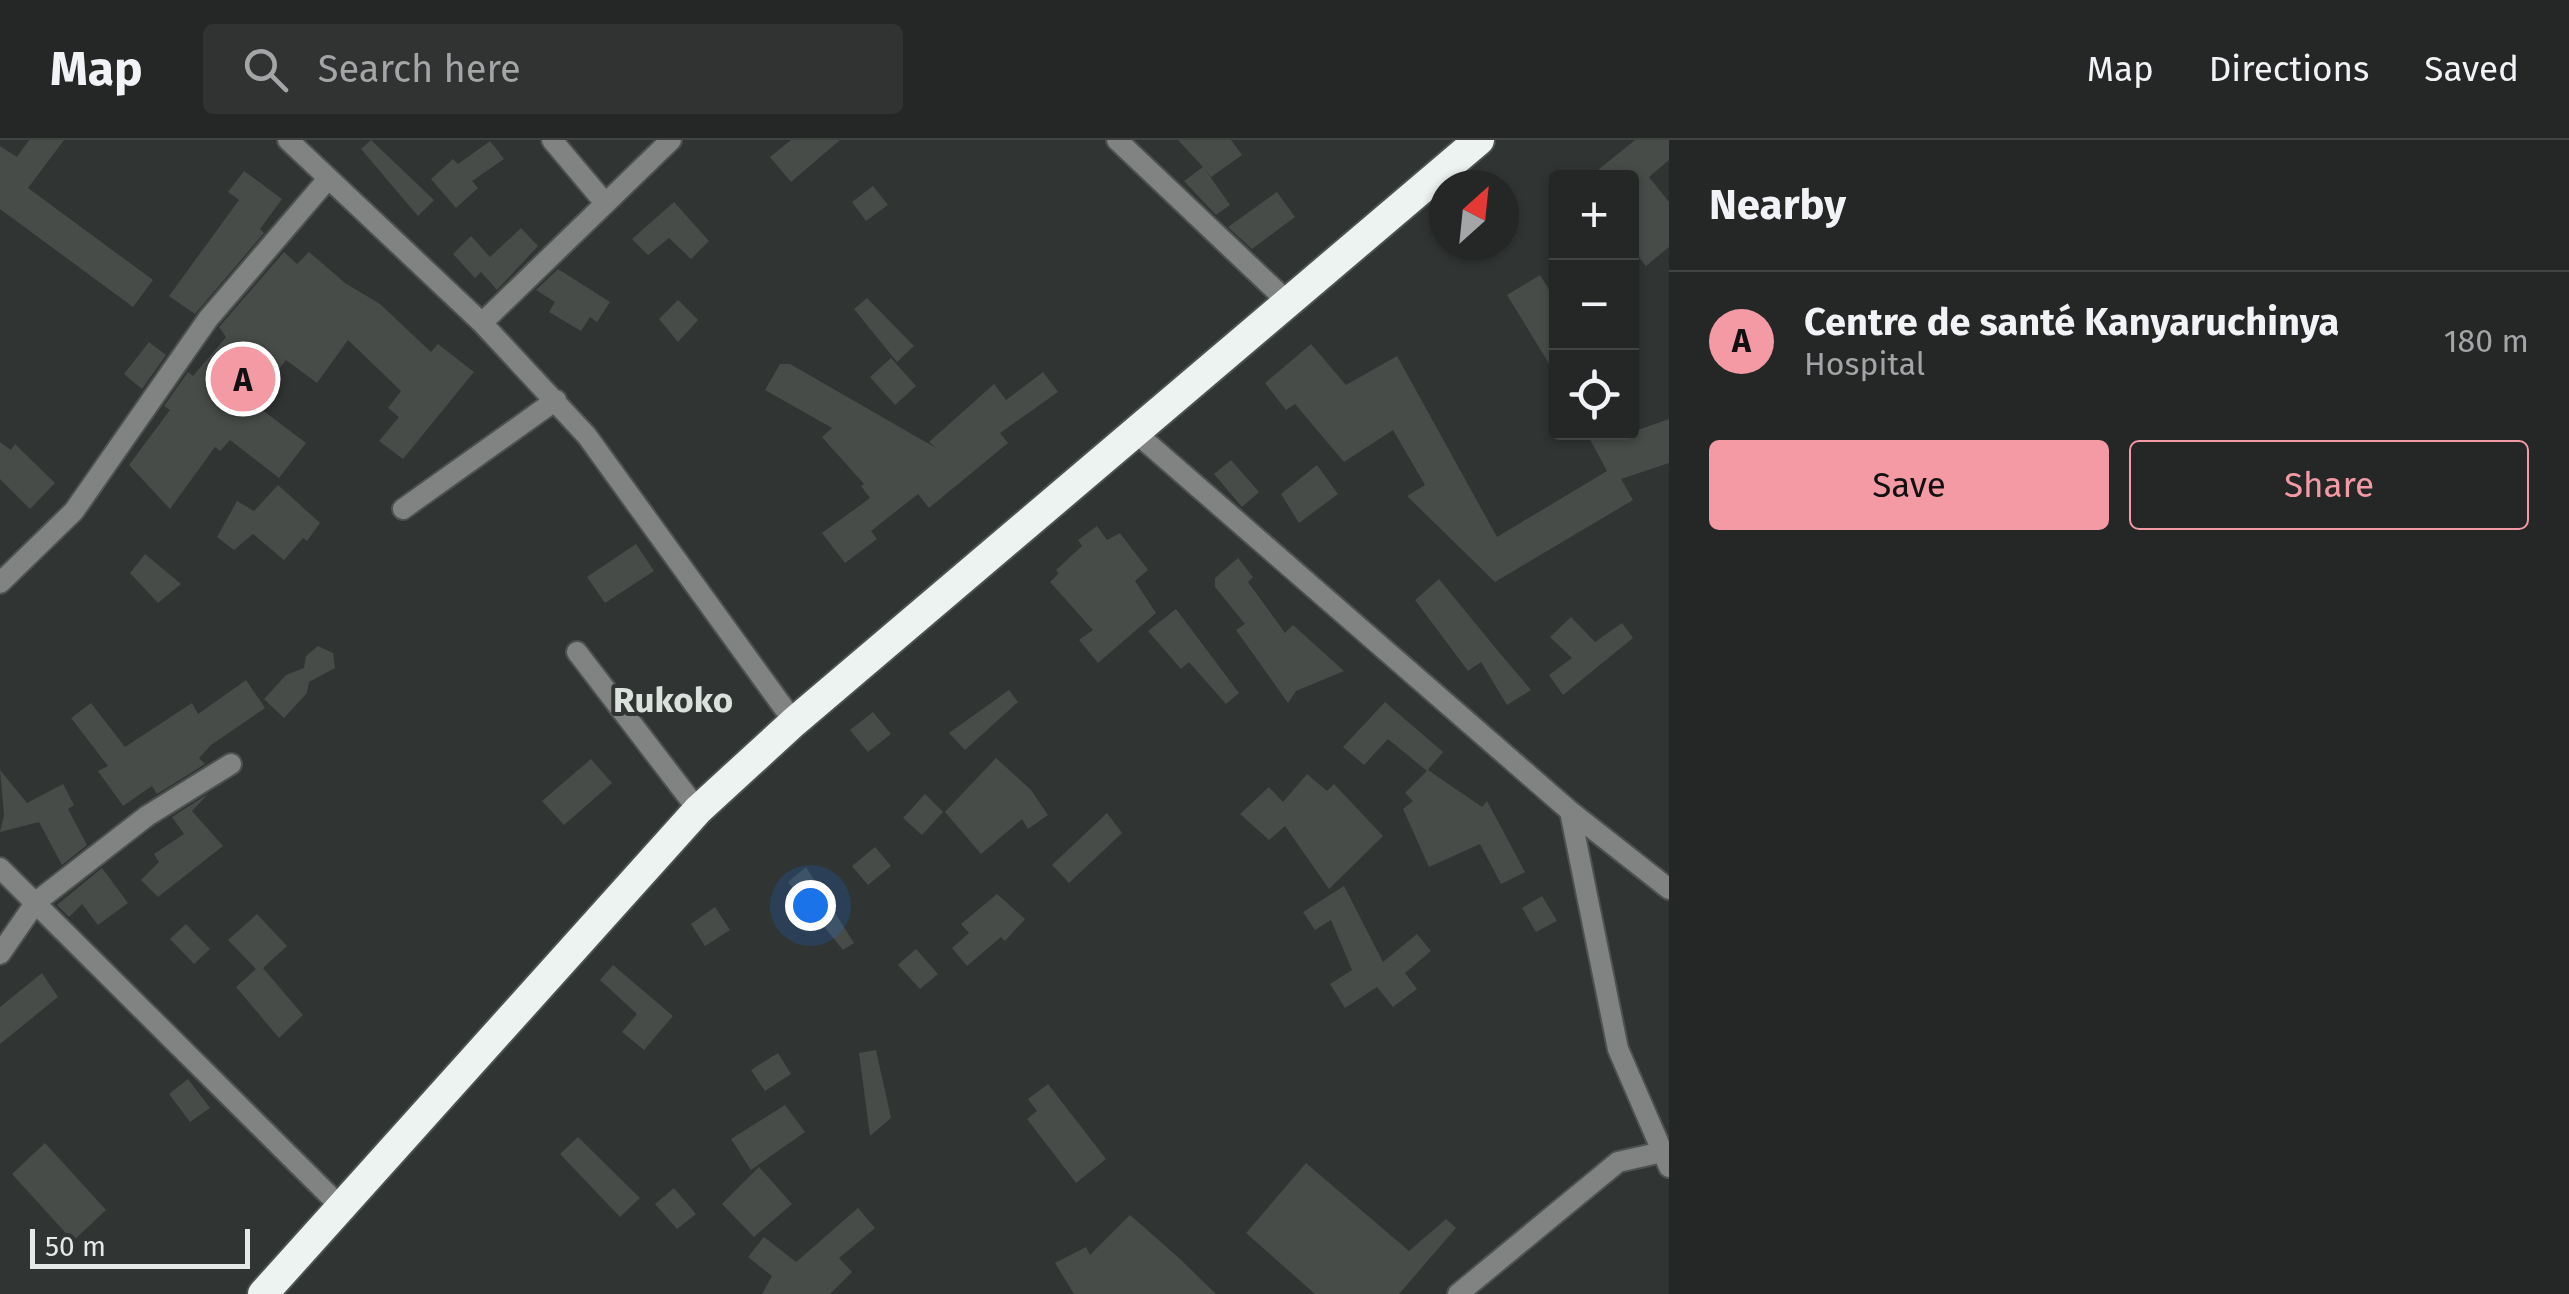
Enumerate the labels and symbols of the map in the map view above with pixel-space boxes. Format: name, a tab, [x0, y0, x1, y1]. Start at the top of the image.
north arrow	[1429, 170, 1519, 260]
pin: A	[210, 342, 276, 416]
district label: Rukoko	[613, 679, 733, 721]
your location	[785, 880, 836, 931]
scale bar	[30, 1224, 250, 1268]

